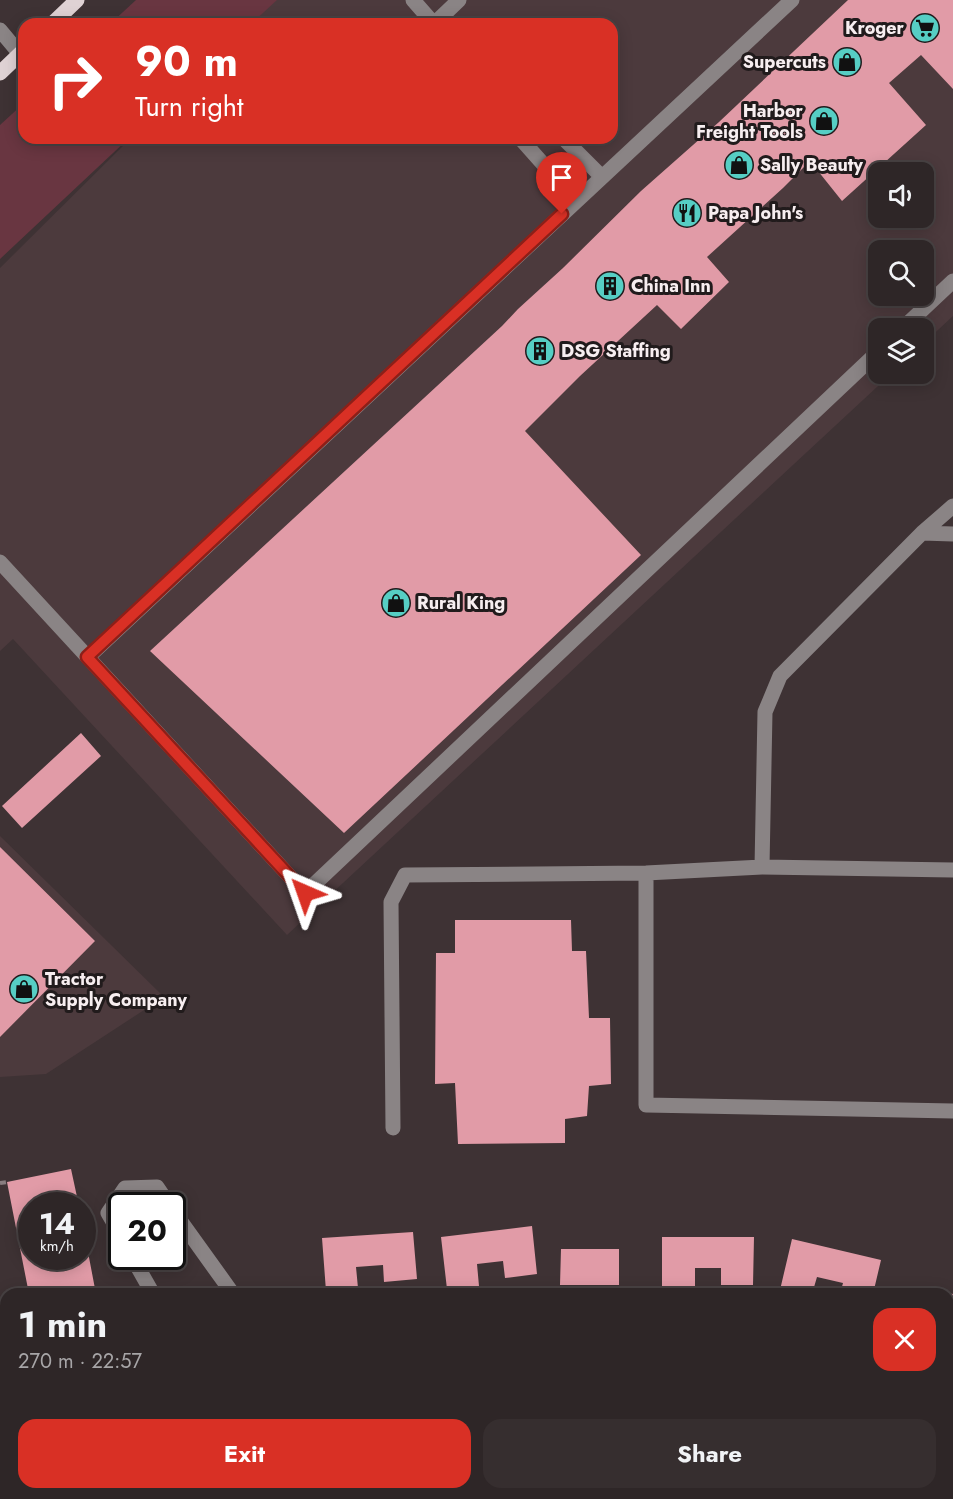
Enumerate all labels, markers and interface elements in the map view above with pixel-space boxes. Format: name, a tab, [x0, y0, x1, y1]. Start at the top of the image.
supermarket icon: Kroger	[909, 12, 941, 44]
place label: Kroger	[845, 15, 905, 41]
text: 90 m	[135, 31, 238, 92]
icon: right	[36, 42, 114, 120]
shop icon: Supercuts	[831, 46, 863, 78]
place label: Supercuts	[743, 49, 826, 75]
text: Turn right	[135, 87, 243, 126]
place label: Harbor Freight Tools	[696, 98, 804, 145]
shop icon: Harbor Freight Tools	[808, 105, 840, 137]
shop icon: Sally Beauty	[723, 149, 755, 181]
pin	[536, 152, 587, 214]
place label: Sally Beauty	[760, 152, 863, 178]
icon: arrive	[545, 161, 578, 194]
map controls	[868, 162, 934, 384]
button: sound	[868, 162, 934, 228]
restaurant icon: Papa John's	[671, 197, 703, 229]
place label: Papa John's	[708, 200, 803, 226]
button: search	[868, 240, 934, 306]
building icon: China Inn	[594, 270, 626, 302]
place label: China Inn	[631, 273, 711, 299]
button: layers	[868, 318, 934, 384]
building icon: DSG Staffing	[524, 335, 556, 367]
place label: DSG Staffing	[561, 338, 671, 364]
shop icon: Rural King	[380, 587, 412, 619]
place label: Rural King	[417, 590, 505, 616]
position arrow	[273, 861, 337, 925]
place label: Tractor Supply Company	[45, 966, 188, 1013]
shop icon: Tractor Supply Company	[8, 973, 40, 1005]
speed limit sign: 20	[108, 1192, 186, 1270]
text: 14	[39, 1202, 75, 1245]
text: km/h	[40, 1235, 74, 1257]
text: 1 min	[18, 1298, 107, 1350]
button: close	[873, 1308, 936, 1371]
text: 270 m · 22:57	[18, 1347, 142, 1376]
button: Exit	[18, 1419, 471, 1488]
button: Share	[483, 1419, 936, 1488]

